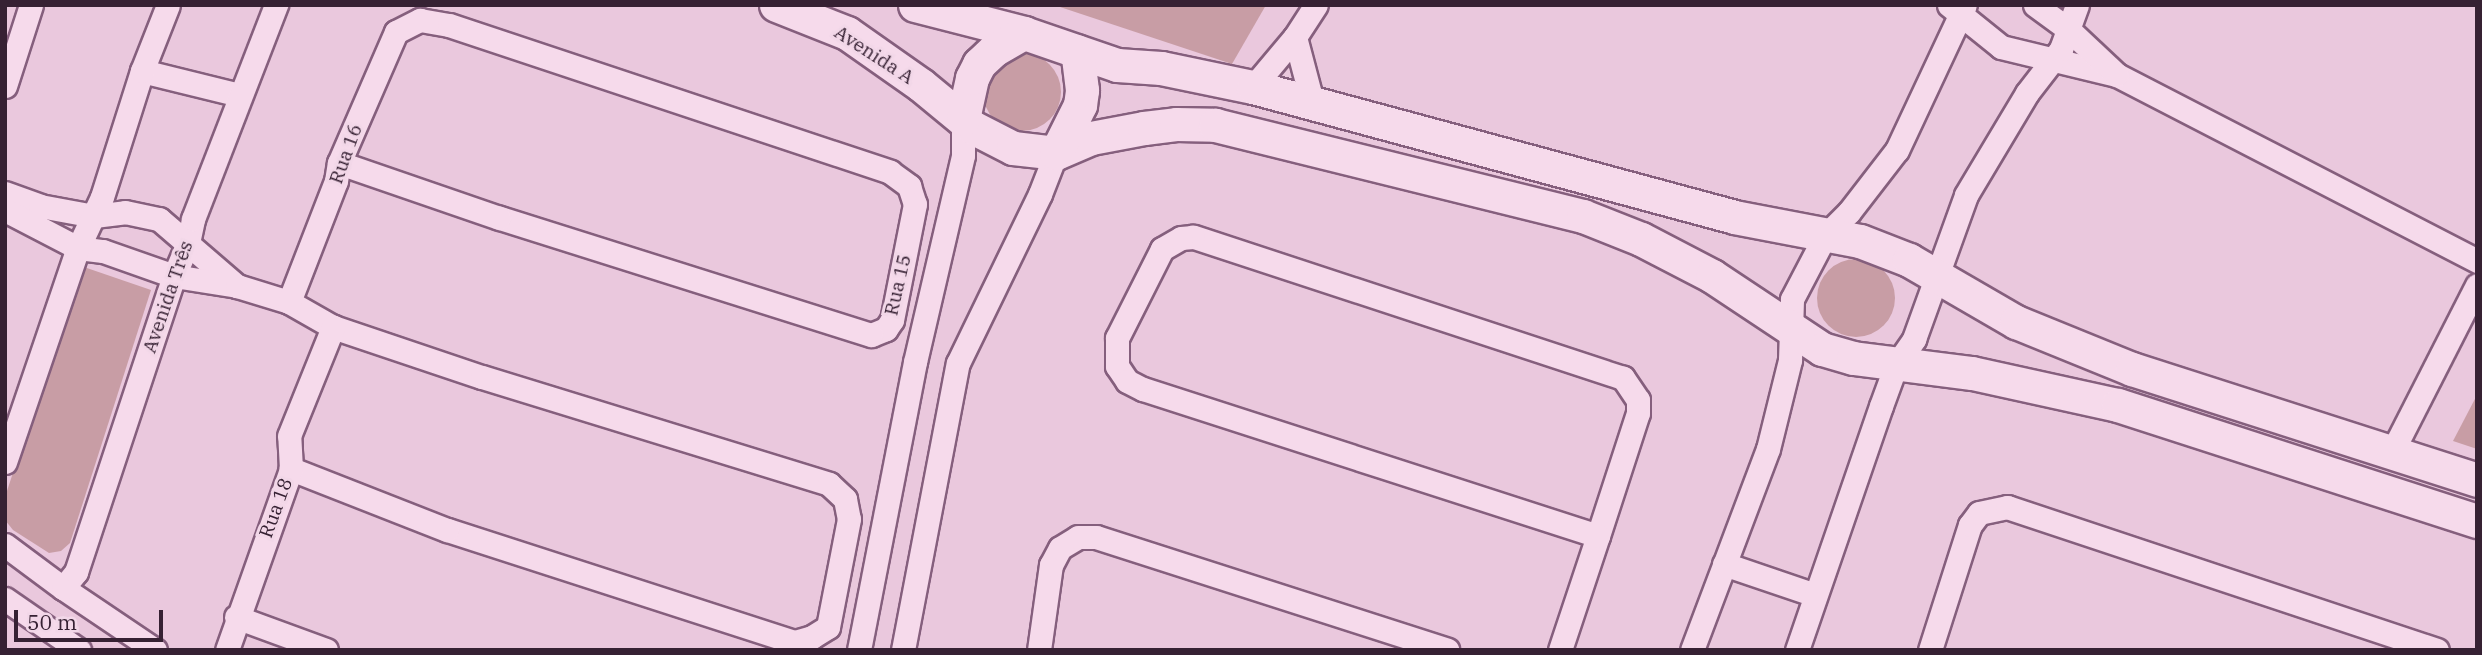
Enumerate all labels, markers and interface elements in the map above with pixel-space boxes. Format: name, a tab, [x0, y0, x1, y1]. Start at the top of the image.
street label: Avenida A	[830, 21, 918, 89]
street label: Rua 16	[325, 121, 367, 187]
street label: Avenida Três	[138, 238, 198, 356]
street label: Rua 15	[880, 252, 916, 318]
street label: Rua 18	[255, 475, 297, 541]
scale bar	[18, 596, 166, 640]
text: 50 m	[27, 608, 77, 636]

